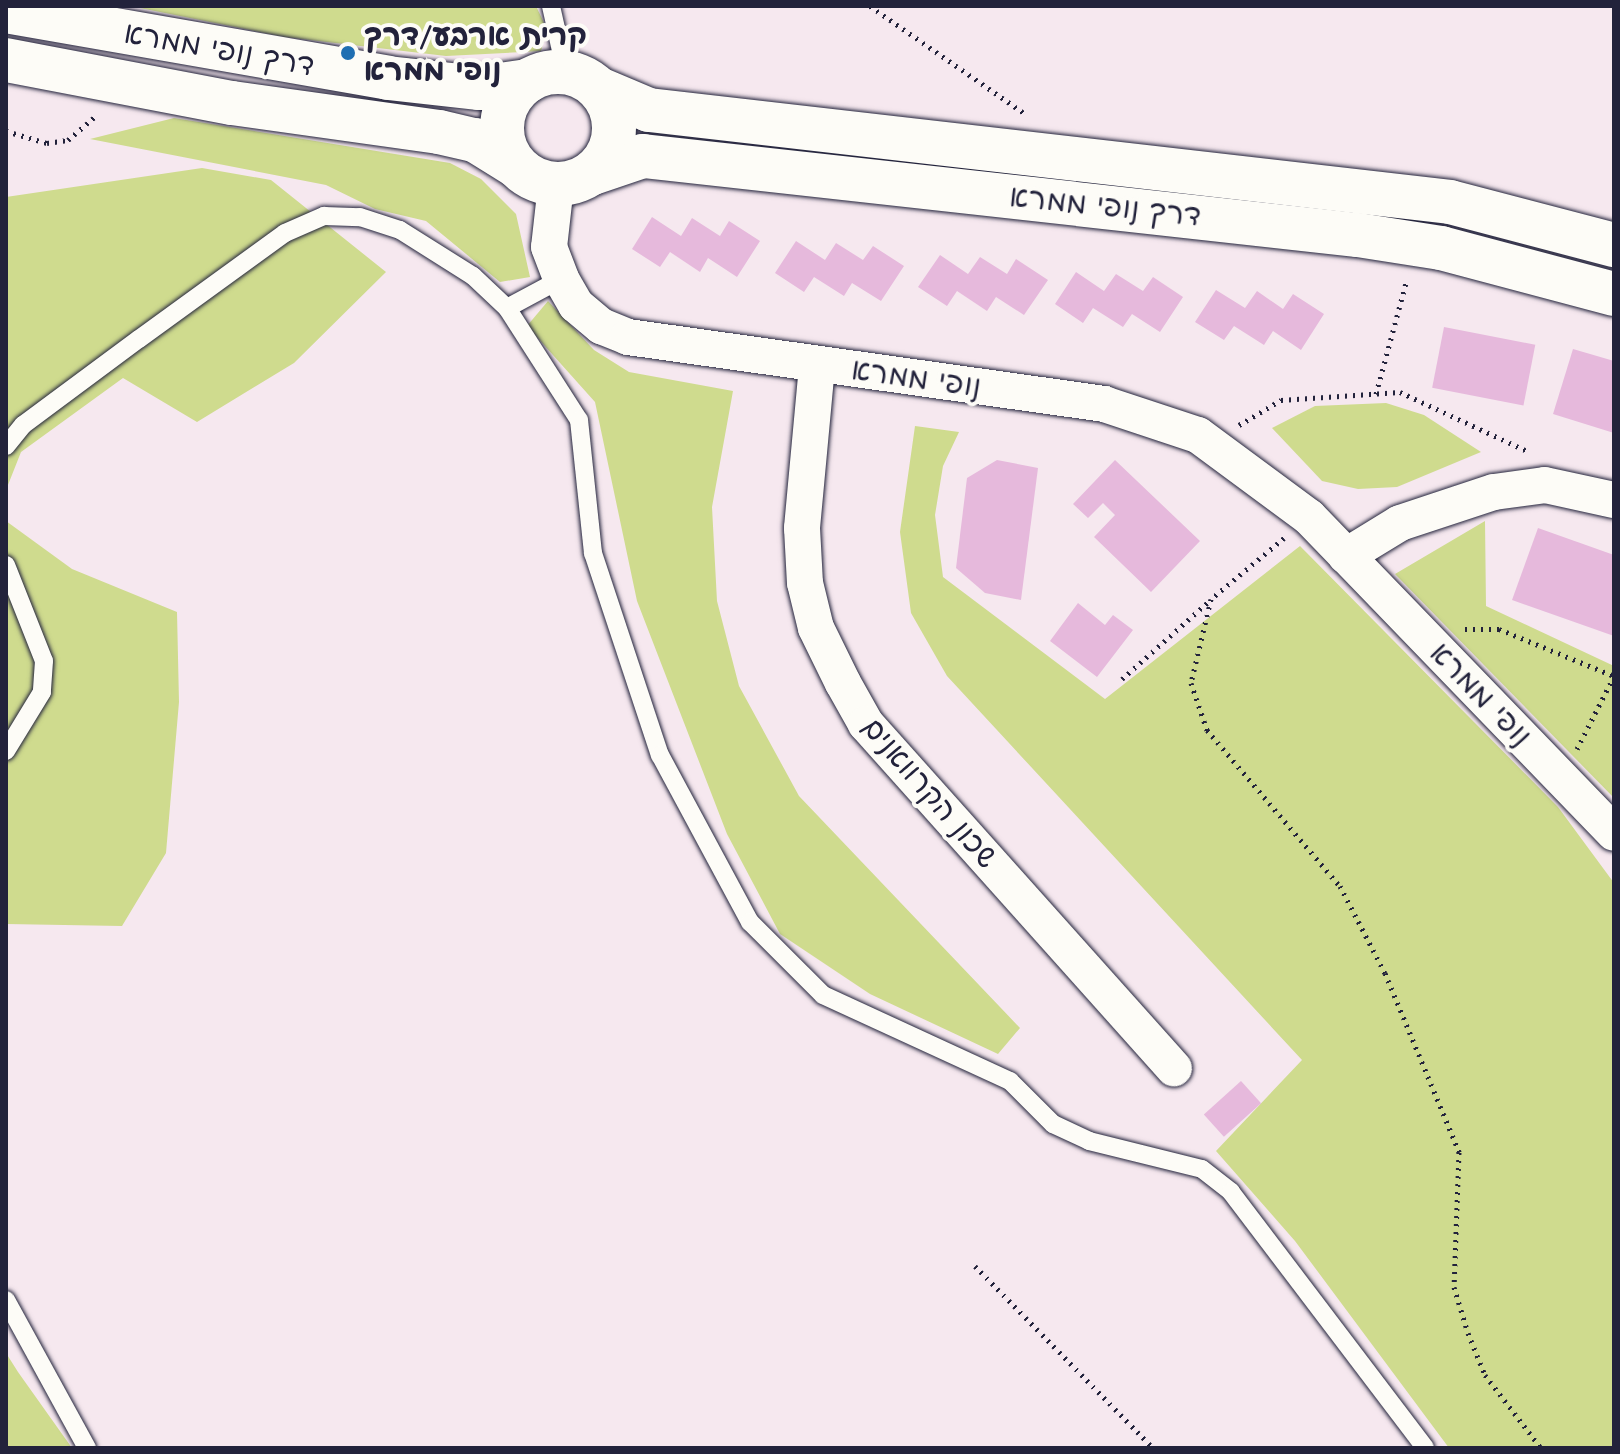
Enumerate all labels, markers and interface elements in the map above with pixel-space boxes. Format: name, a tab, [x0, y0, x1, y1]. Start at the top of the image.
street label: דרך נופי ממרא	[121, 16, 317, 84]
place label: קרית ארבע/דרך נופי ממרא	[364, 18, 587, 88]
marker: קרית ארבע/דרך נופי ממרא	[339, 44, 357, 62]
street label: דרך נופי ממרא	[1007, 179, 1203, 235]
street label: נופי ממרא	[849, 352, 983, 406]
street label: נופי ממרא	[1422, 635, 1538, 755]
street label: שכונ הקרוואנים	[854, 710, 1004, 876]

